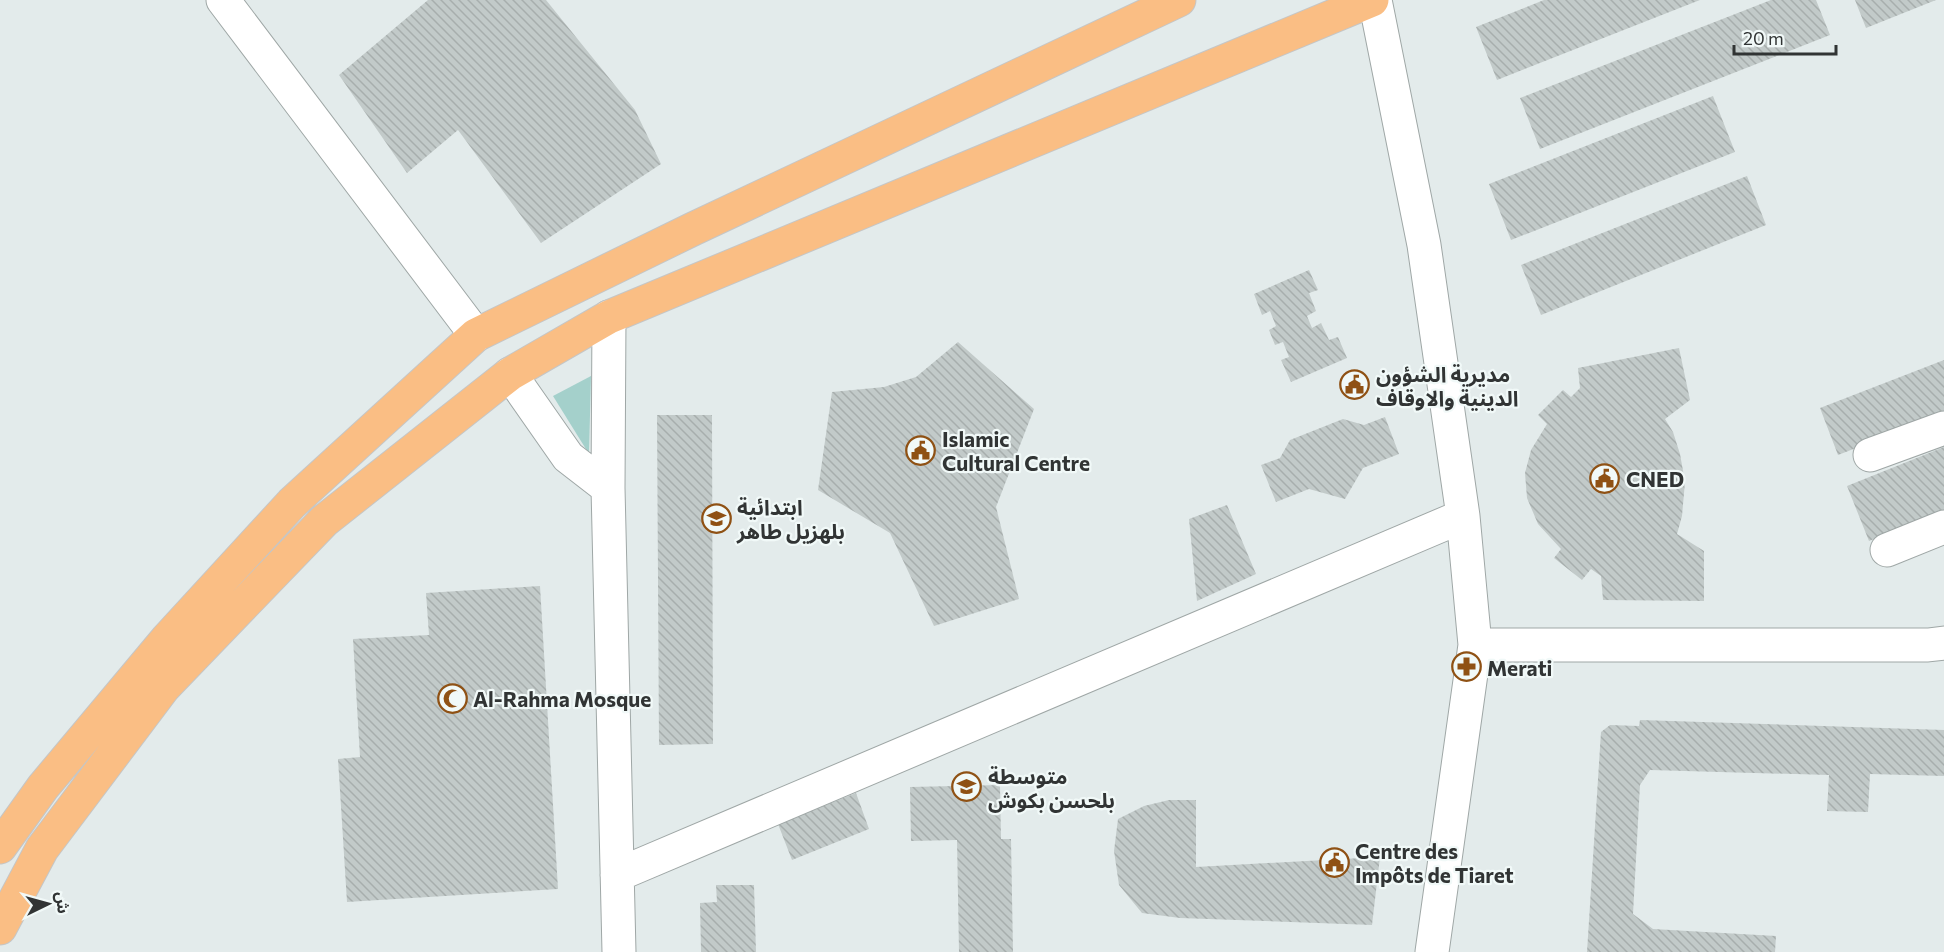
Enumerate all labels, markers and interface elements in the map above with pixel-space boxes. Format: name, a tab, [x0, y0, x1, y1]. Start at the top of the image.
scale bar	[1734, 18, 1836, 56]
text: 20 m	[1743, 27, 1784, 49]
place label: مديرية الشؤون الدينية والاوقاف	[1376, 361, 1519, 411]
public building icon: مديرية الشؤون الدينية والاوقاف	[1339, 369, 1371, 401]
place label: Islamic Cultural Centre	[942, 426, 1090, 475]
public building icon: Islamic Cultural Centre	[905, 434, 937, 466]
public building icon: CNED	[1589, 462, 1621, 494]
place label: CNED	[1626, 466, 1684, 491]
place label: ابتدائية بلهزيل طاهر	[736, 494, 845, 544]
school or university icon: ابتدائية بلهزيل طاهر	[700, 502, 732, 534]
pharmacy icon: Merati	[1450, 651, 1482, 683]
place label: Merati	[1487, 655, 1552, 680]
mosque icon: Al-Rahma Mosque	[436, 682, 468, 714]
place label: Al-Rahma Mosque	[473, 686, 651, 711]
place label: متوسطة بلحسن بكوش	[988, 763, 1115, 813]
school or university icon: متوسطة بلحسن بكوش	[951, 771, 983, 803]
place label: Centre des Impôts de Tiaret	[1355, 838, 1514, 887]
public building icon: Centre des Impôts de Tiaret	[1318, 846, 1350, 878]
north arrow	[18, 874, 78, 934]
text: ش	[52, 891, 74, 915]

